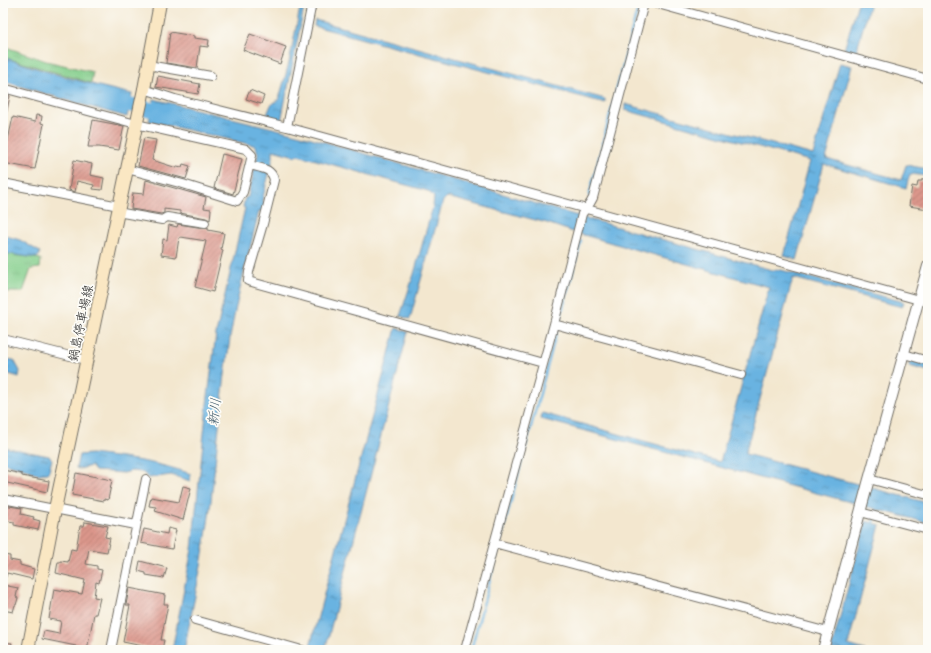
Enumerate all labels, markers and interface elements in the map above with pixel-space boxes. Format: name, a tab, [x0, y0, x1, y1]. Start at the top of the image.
street label: 鍋島停車場線	[61, 282, 100, 364]
water label: 新川	[200, 397, 229, 427]

